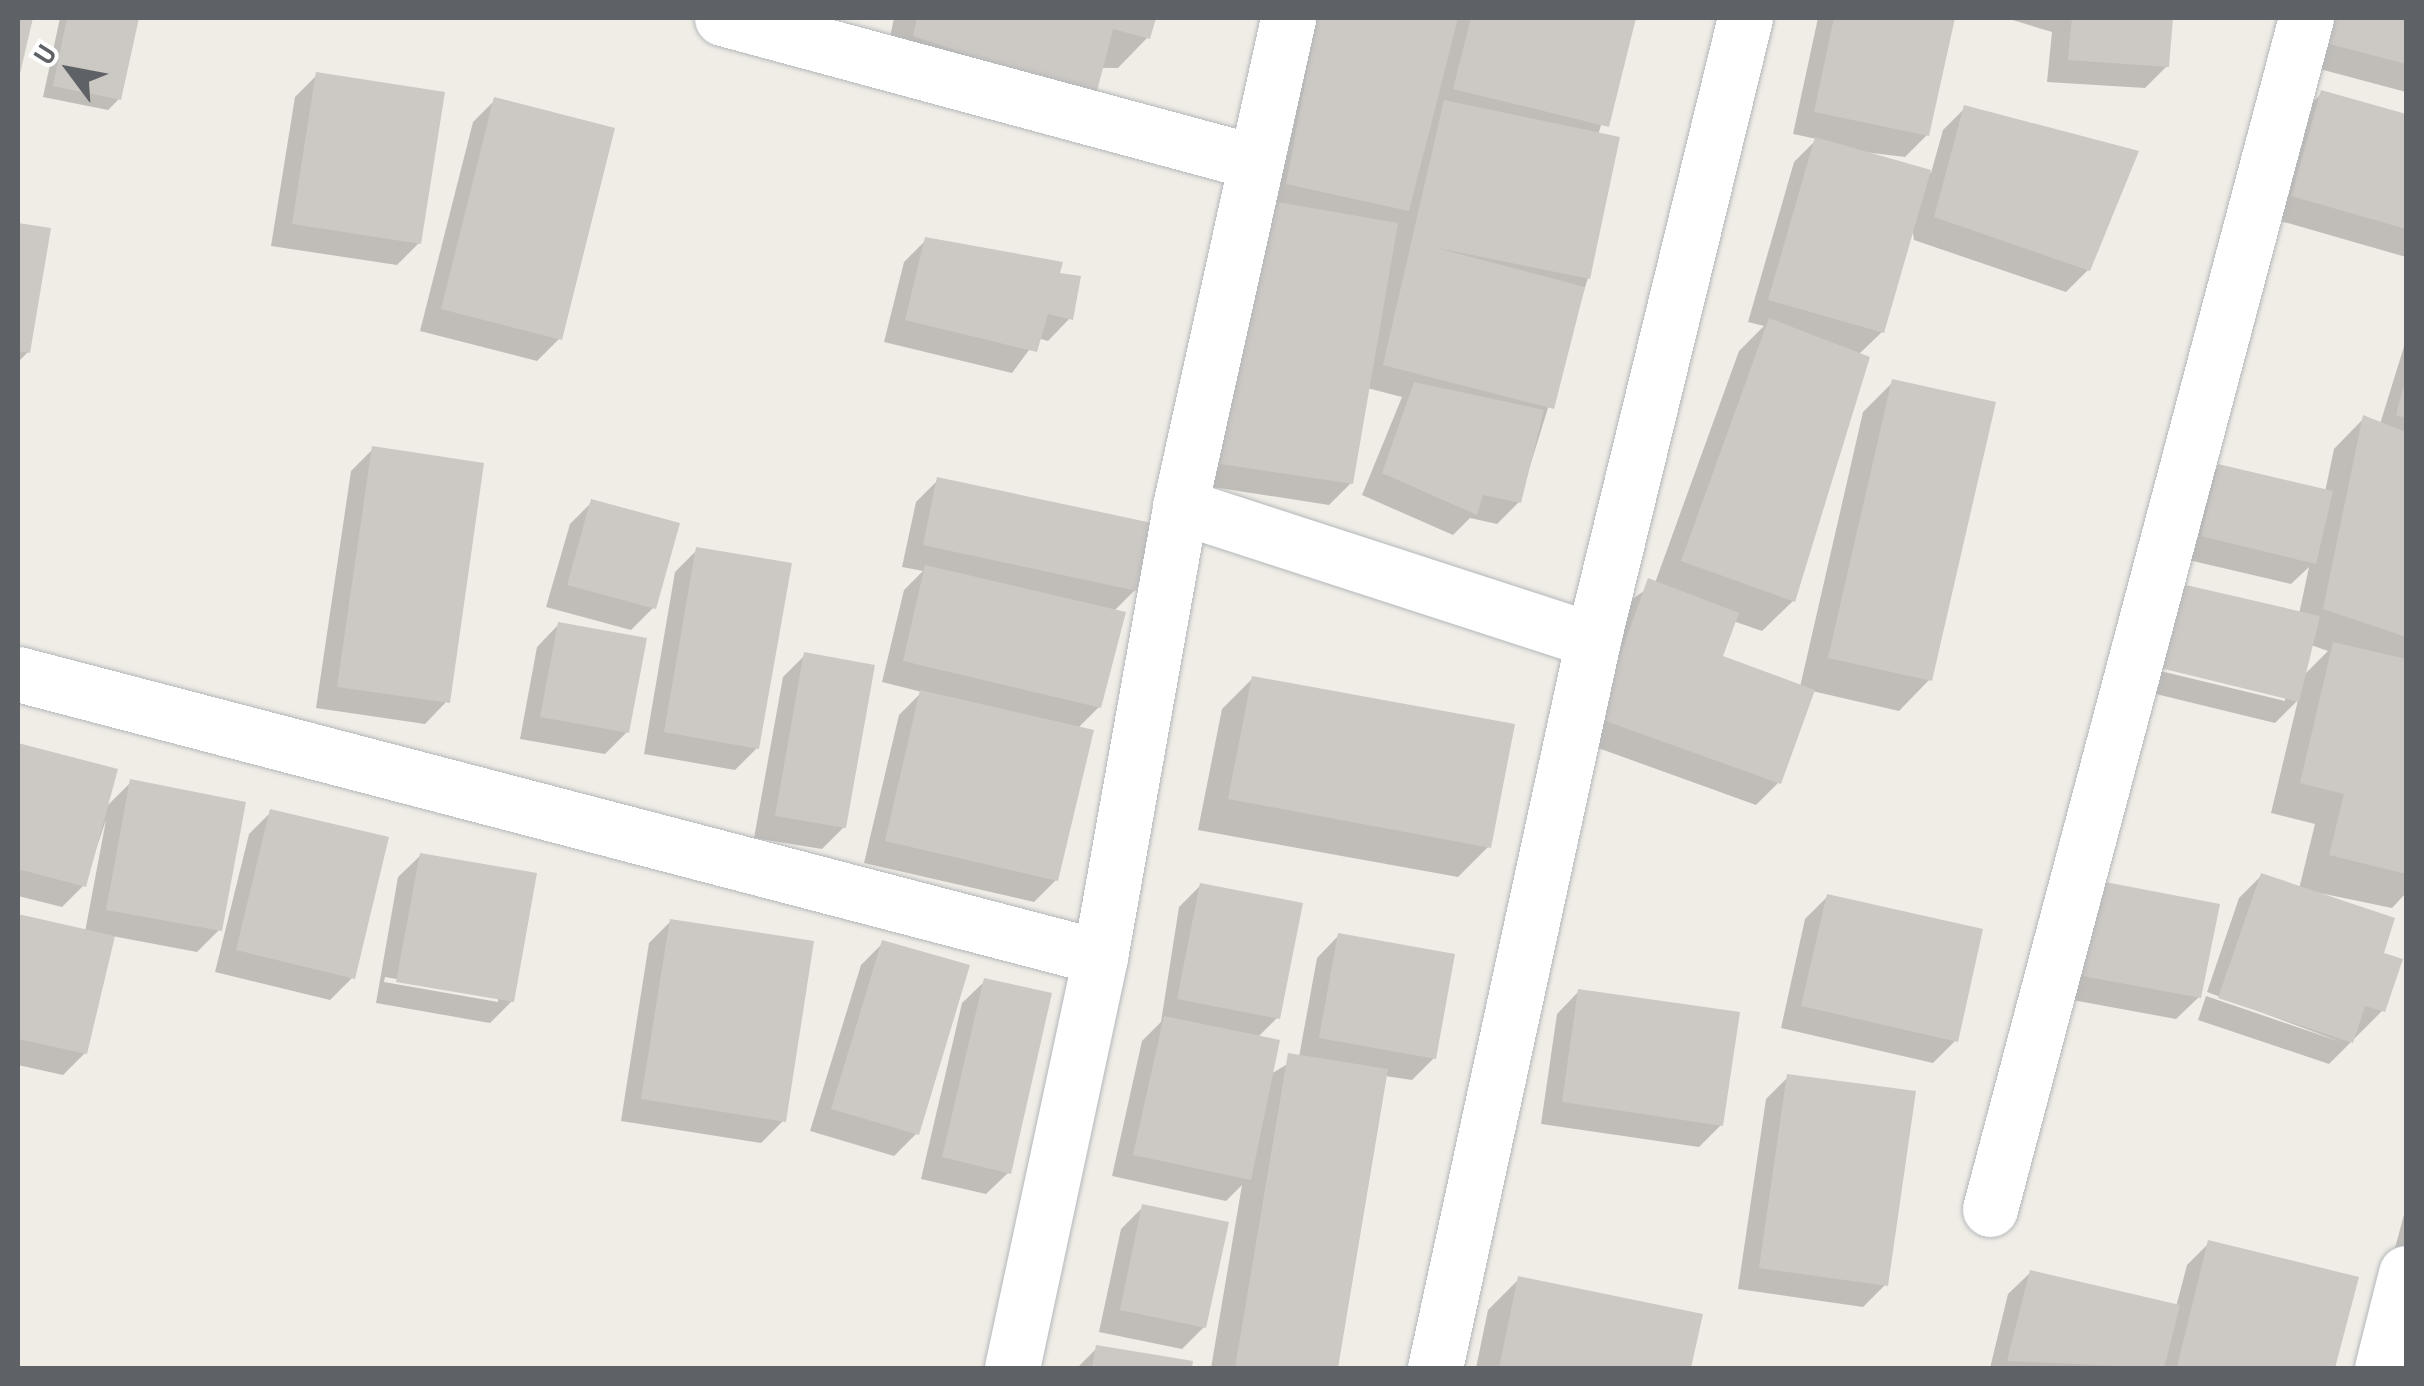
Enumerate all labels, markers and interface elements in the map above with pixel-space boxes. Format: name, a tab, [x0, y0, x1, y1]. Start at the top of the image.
north arrow	[20, 20, 120, 120]
text: U	[24, 37, 65, 71]

